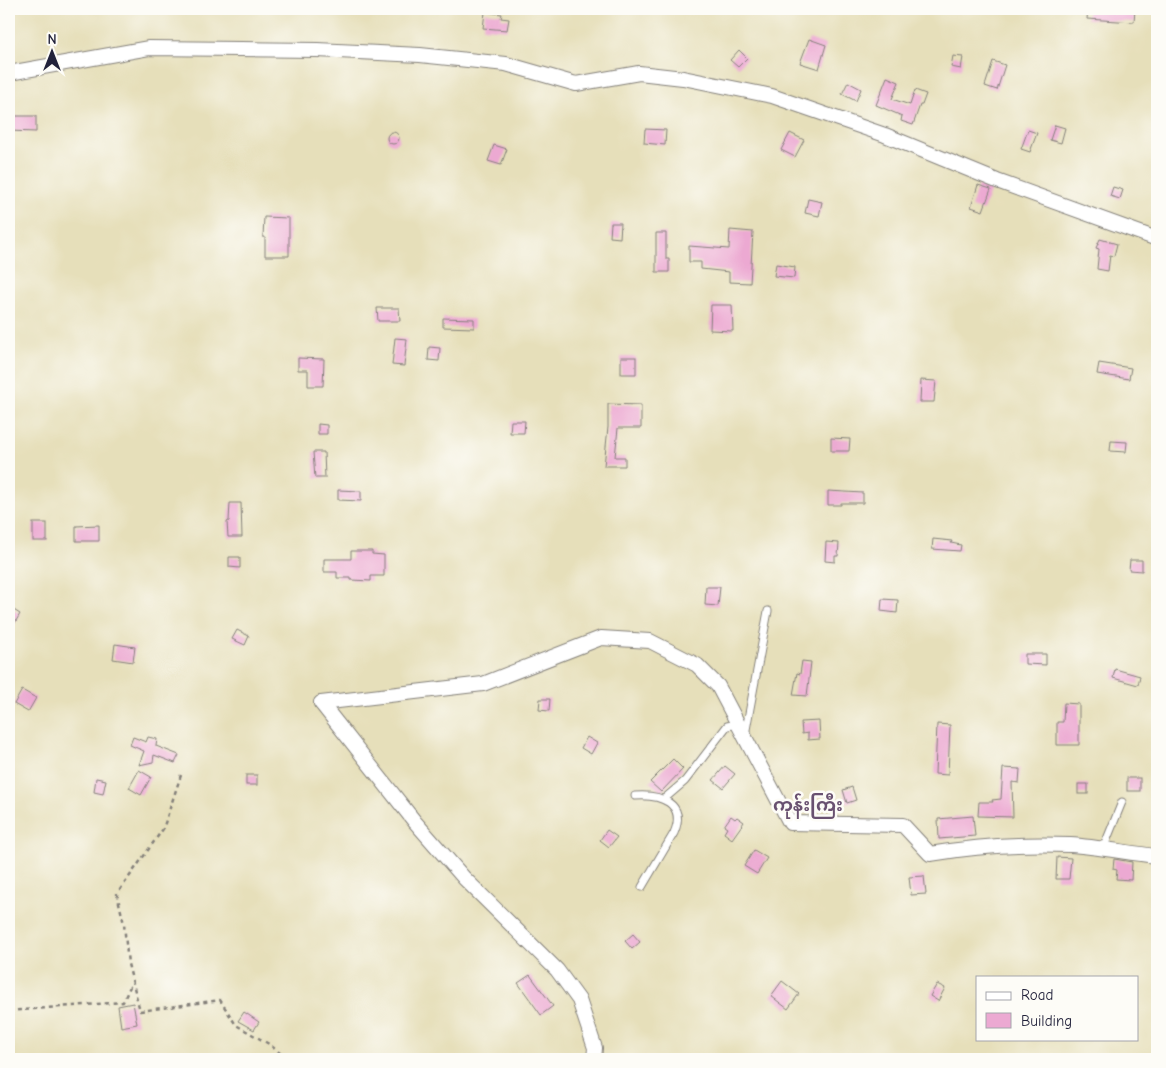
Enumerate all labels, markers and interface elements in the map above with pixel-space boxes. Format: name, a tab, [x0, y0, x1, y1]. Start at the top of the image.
north arrow	[28, 28, 78, 78]
text: N	[47, 31, 57, 48]
district label: ကုန်းကြီး	[773, 793, 843, 819]
legend	[976, 976, 1138, 1040]
text: Road	[1021, 986, 1053, 1004]
text: Building	[1021, 1012, 1072, 1030]

